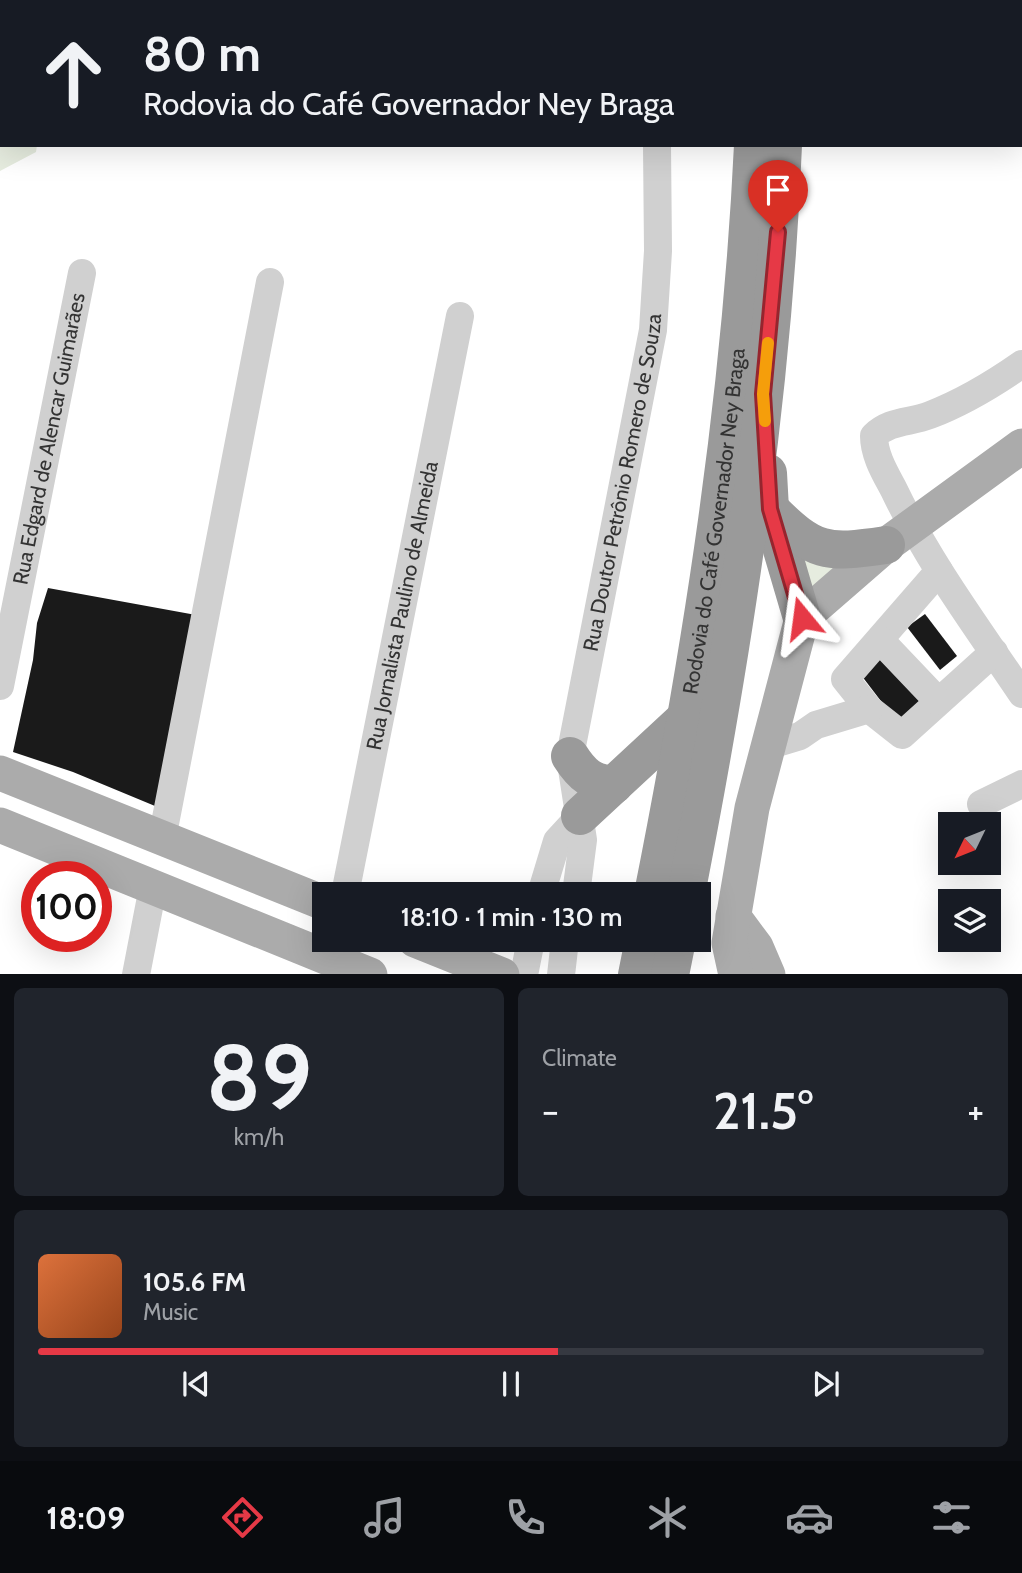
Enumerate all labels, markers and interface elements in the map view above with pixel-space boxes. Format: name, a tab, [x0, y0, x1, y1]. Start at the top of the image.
text: 80 m	[143, 24, 261, 83]
icon: ahead	[28, 28, 119, 119]
text: Rodovia do Café Governador Ney Braga	[143, 84, 674, 123]
pin	[748, 160, 808, 232]
icon: arrive	[759, 171, 797, 209]
street label: Rua Edgard de Alencar Guimarães	[7, 290, 90, 587]
street label: Rua Doutor Petrônio Romero de Souza	[578, 313, 666, 654]
street label: Rodovia do Café Governador Ney Braga	[677, 347, 750, 696]
street label: Rua Jornalista Paulino de Almeida	[361, 459, 443, 752]
position arrow	[765, 581, 839, 655]
north arrow	[938, 812, 1001, 875]
map controls	[938, 812, 1001, 952]
speed limit sign: 100	[21, 861, 112, 952]
button: layers	[938, 889, 1001, 952]
text: 18:10 · 1 min · 130 m	[401, 901, 622, 933]
text: 89	[206, 1022, 312, 1133]
text: Climate	[542, 1044, 617, 1072]
text: 21.5°	[713, 1079, 813, 1142]
text: −	[542, 1087, 559, 1134]
text: +	[967, 1087, 984, 1134]
text: km/h	[234, 1123, 284, 1151]
text: 105.6 FM	[143, 1266, 246, 1298]
text: Music	[143, 1298, 198, 1326]
icon: previous	[177, 1365, 215, 1403]
icon: pause	[492, 1365, 530, 1403]
icon: next	[807, 1365, 845, 1403]
icon: directions	[218, 1493, 267, 1542]
icon: music	[360, 1493, 409, 1542]
icon: phone	[501, 1493, 550, 1542]
icon: climate	[643, 1493, 692, 1542]
icon: car	[785, 1493, 834, 1542]
icon: filters	[927, 1493, 976, 1542]
text: 18:09	[46, 1498, 125, 1537]

